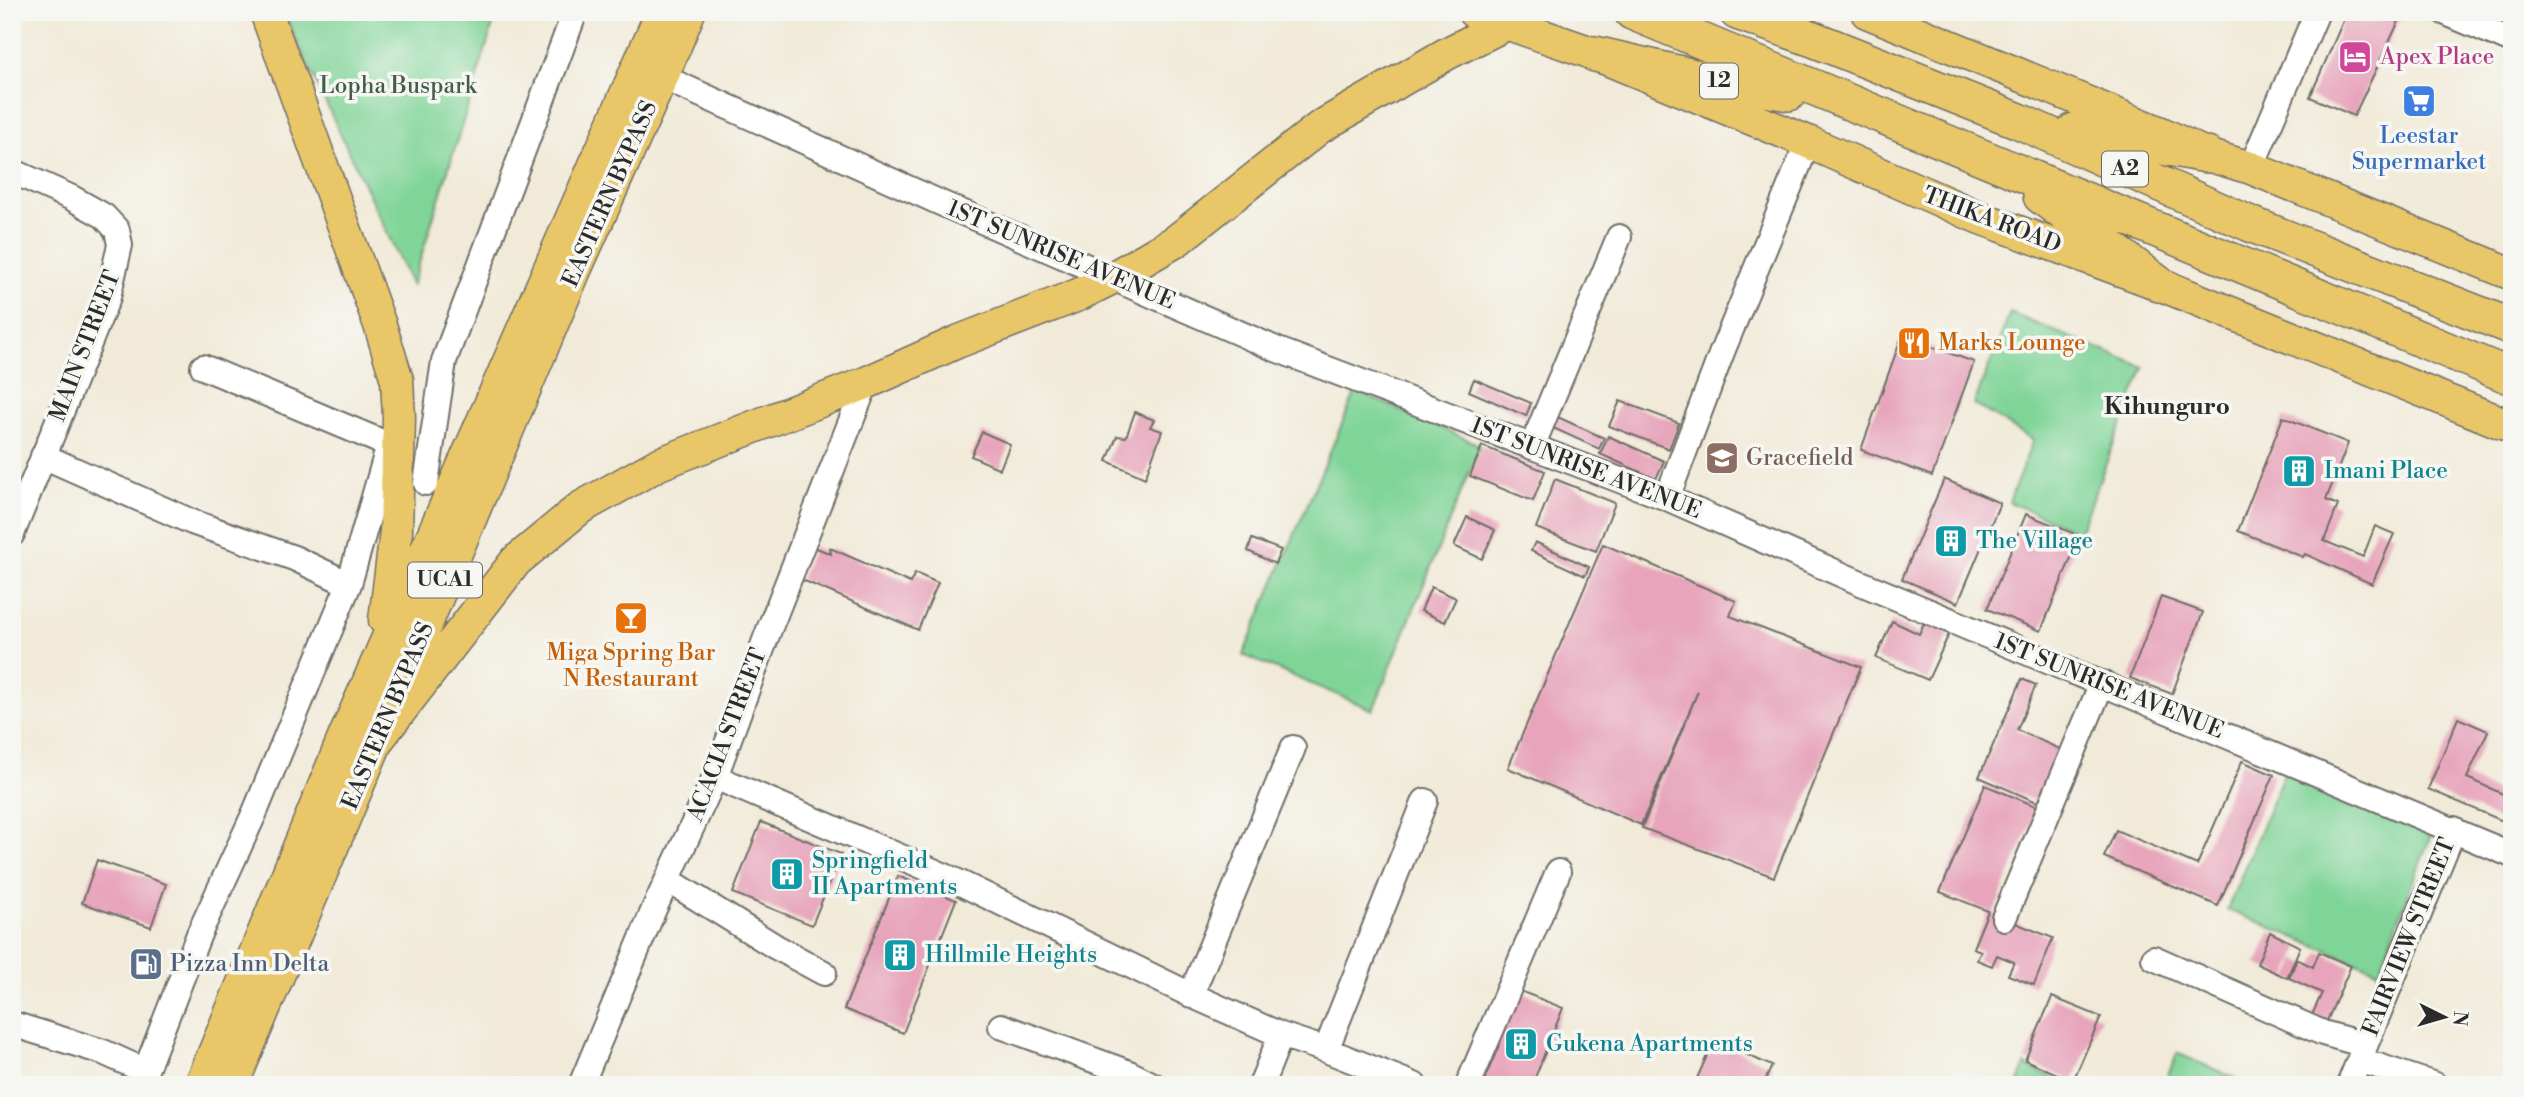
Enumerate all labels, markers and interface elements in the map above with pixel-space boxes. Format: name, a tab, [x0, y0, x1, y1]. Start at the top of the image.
hotel icon: Apex Place	[2336, 38, 2374, 76]
place label: Apex Place	[2379, 43, 2494, 71]
road number: 12	[1700, 64, 1738, 98]
park label: Lopha Buspark	[319, 72, 478, 100]
supermarket icon: Leestar Supermarket	[2400, 82, 2438, 120]
street label: EASTERN BYPASS	[556, 97, 664, 291]
place label: Leestar Supermarket	[2352, 122, 2486, 176]
road number: A2	[2102, 152, 2148, 186]
street label: THIKA ROAD	[1919, 181, 2065, 259]
street label: 1ST SUNRISE AVENUE	[943, 194, 1179, 316]
street label: MAIN STREET	[43, 267, 127, 425]
restaurant icon: Marks Lounge	[1895, 324, 1933, 362]
place label: Marks Lounge	[1938, 329, 2086, 357]
district label: Kihunguro	[2104, 392, 2230, 422]
street label: 1ST SUNRISE AVENUE	[1467, 411, 1705, 525]
school or university icon: Gracefield	[1703, 439, 1741, 477]
place label: Gracefield	[1746, 444, 1853, 472]
building icon: Imani Place	[2280, 452, 2318, 490]
place label: Imani Place	[2324, 457, 2448, 485]
building icon: The Village	[1932, 522, 1970, 560]
place label: The Village	[1976, 527, 2093, 555]
road number: UCA1	[408, 562, 482, 598]
bar icon: Miga Spring Bar N Restaurant	[612, 599, 650, 637]
street label: EASTERN BYPASS	[336, 618, 440, 814]
street label: 1ST SUNRISE AVENUE	[1990, 627, 2228, 745]
place label: Miga Spring Bar N Restaurant	[547, 639, 715, 693]
street label: ACACIA STREET	[681, 644, 773, 827]
street label: FAIRVIEW STREET	[2356, 834, 2462, 1040]
place label: Springfield II Apartments	[812, 847, 957, 901]
building icon: Springfield II Apartments	[768, 855, 806, 893]
building icon: Hillmile Heights	[881, 936, 919, 974]
place label: Hillmile Heights	[925, 941, 1097, 969]
fuel station icon: Pizza Inn Delta	[127, 945, 165, 983]
place label: Pizza Inn Delta	[170, 950, 329, 978]
north arrow	[2408, 982, 2478, 1052]
text: N	[2447, 1010, 2473, 1027]
building icon: Gukena Apartments	[1502, 1025, 1540, 1063]
place label: Gukena Apartments	[1546, 1030, 1753, 1058]

